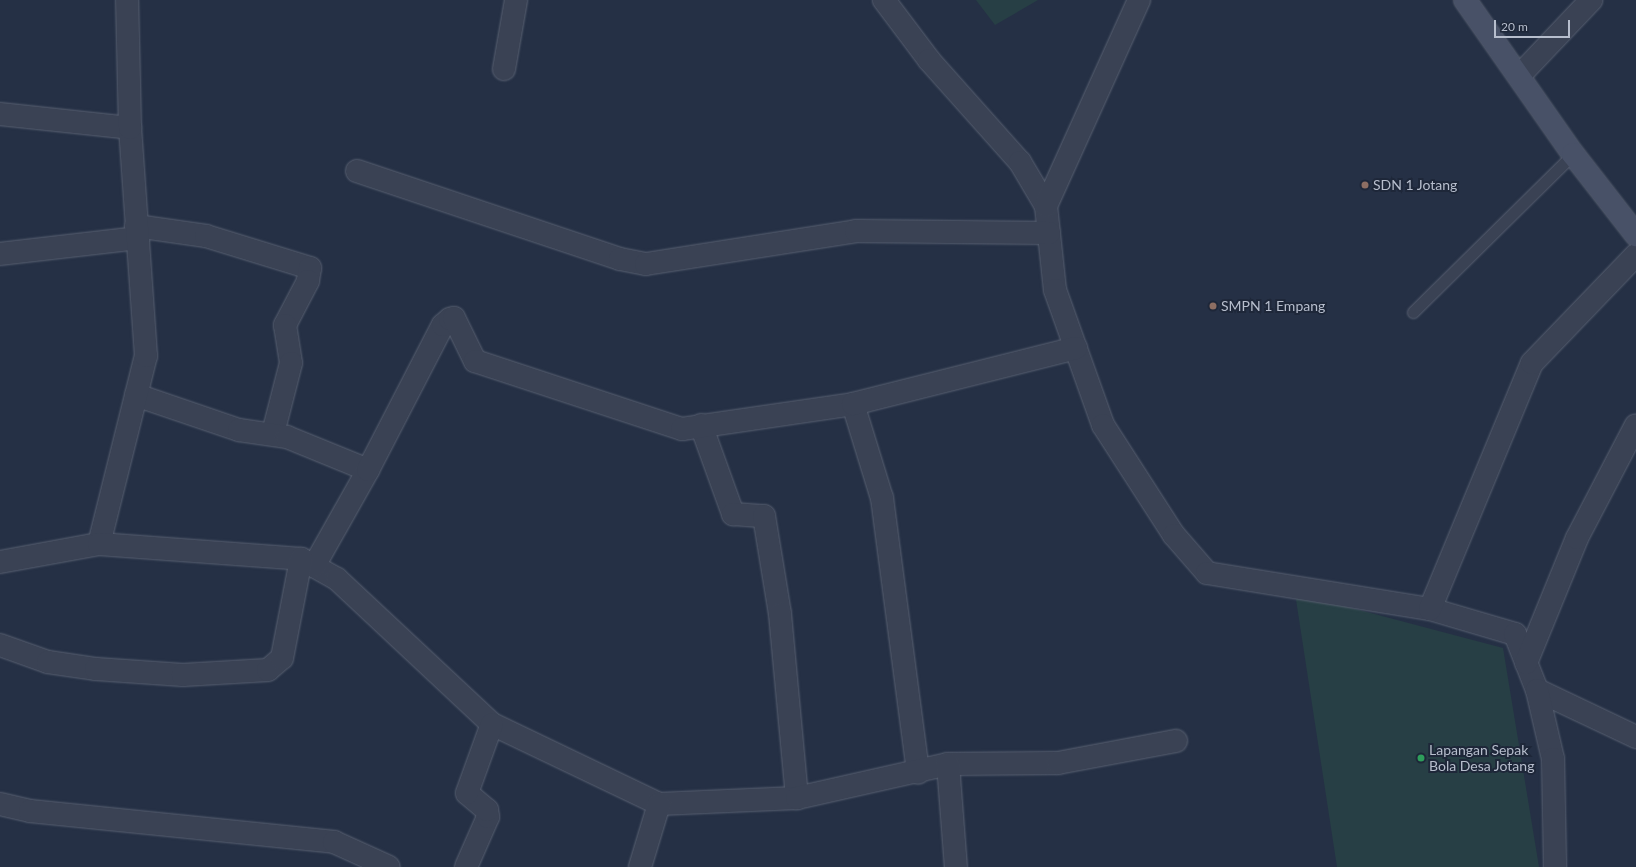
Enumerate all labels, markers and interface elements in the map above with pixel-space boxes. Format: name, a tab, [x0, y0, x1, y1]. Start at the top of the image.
scale bar	[1496, 12, 1572, 38]
text: 20 m	[1501, 19, 1528, 34]
place label: SDN 1 Jotang	[1373, 177, 1458, 193]
marker: SDN 1 Jotang	[1360, 180, 1370, 190]
place label: SMPN 1 Empang	[1221, 298, 1325, 314]
marker: SMPN 1 Empang	[1208, 301, 1218, 311]
place label: Lapangan Sepak Bola Desa Jotang	[1429, 742, 1535, 774]
marker: Lapangan Sepak Bola Desa Jotang	[1416, 753, 1426, 763]

